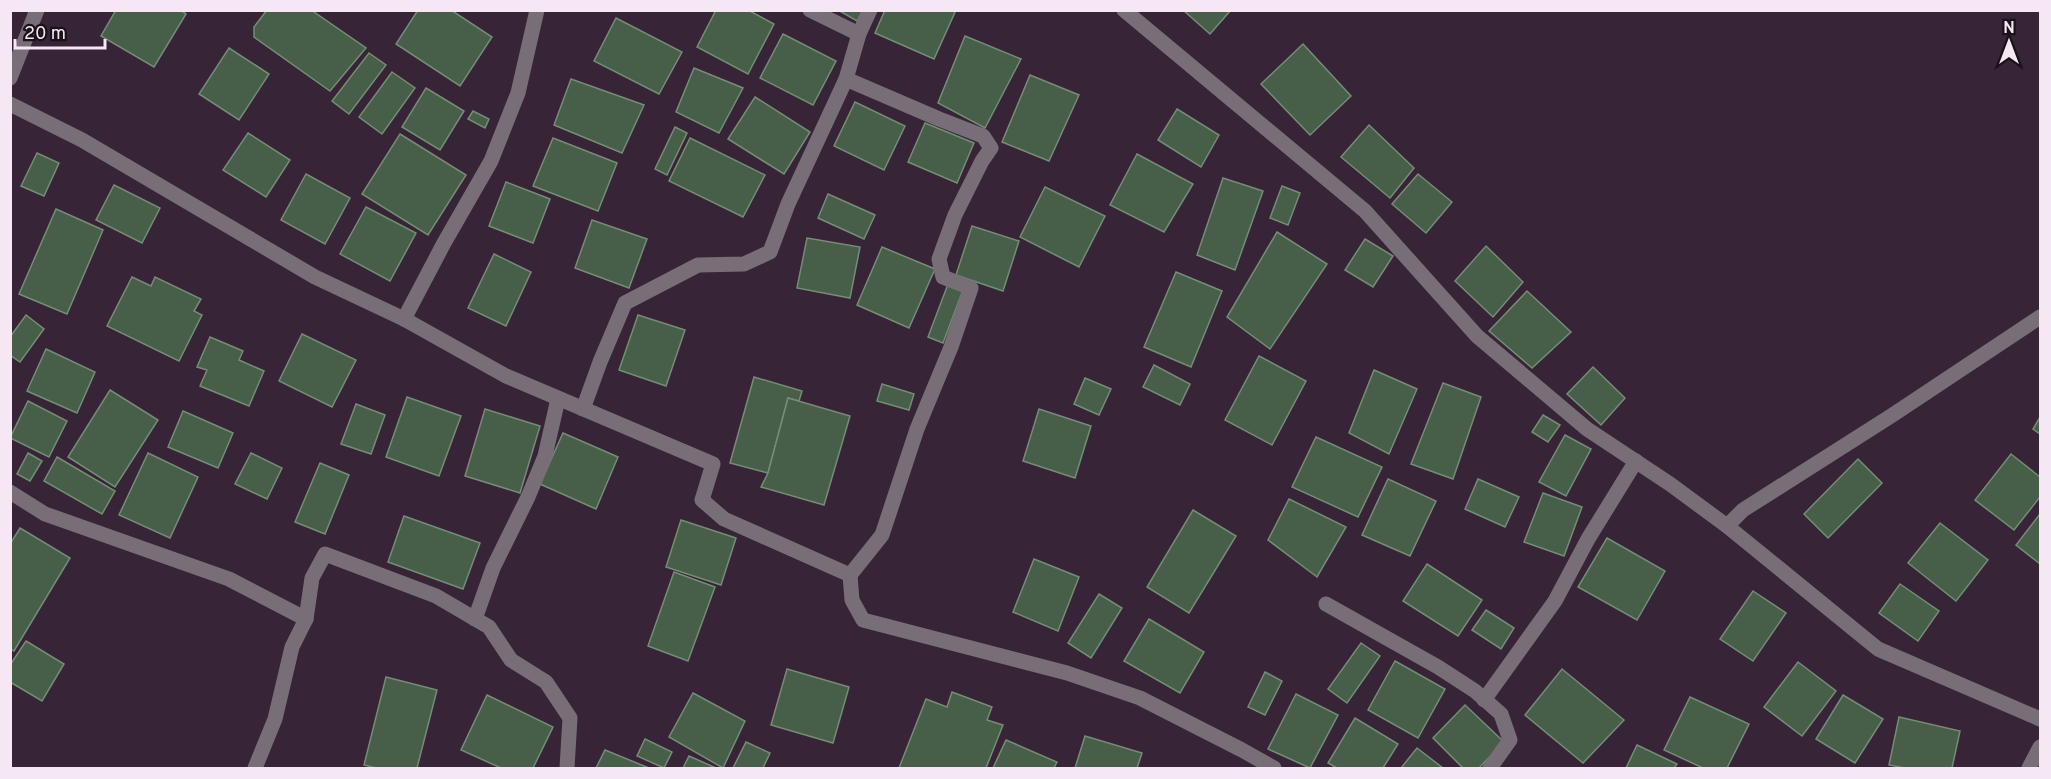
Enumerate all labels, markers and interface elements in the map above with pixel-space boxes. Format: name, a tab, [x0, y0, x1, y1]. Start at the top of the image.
scale bar	[15, 12, 105, 50]
north arrow	[1979, 12, 2039, 72]
text: N	[2003, 19, 2015, 39]
text: 20 m	[24, 23, 66, 46]

